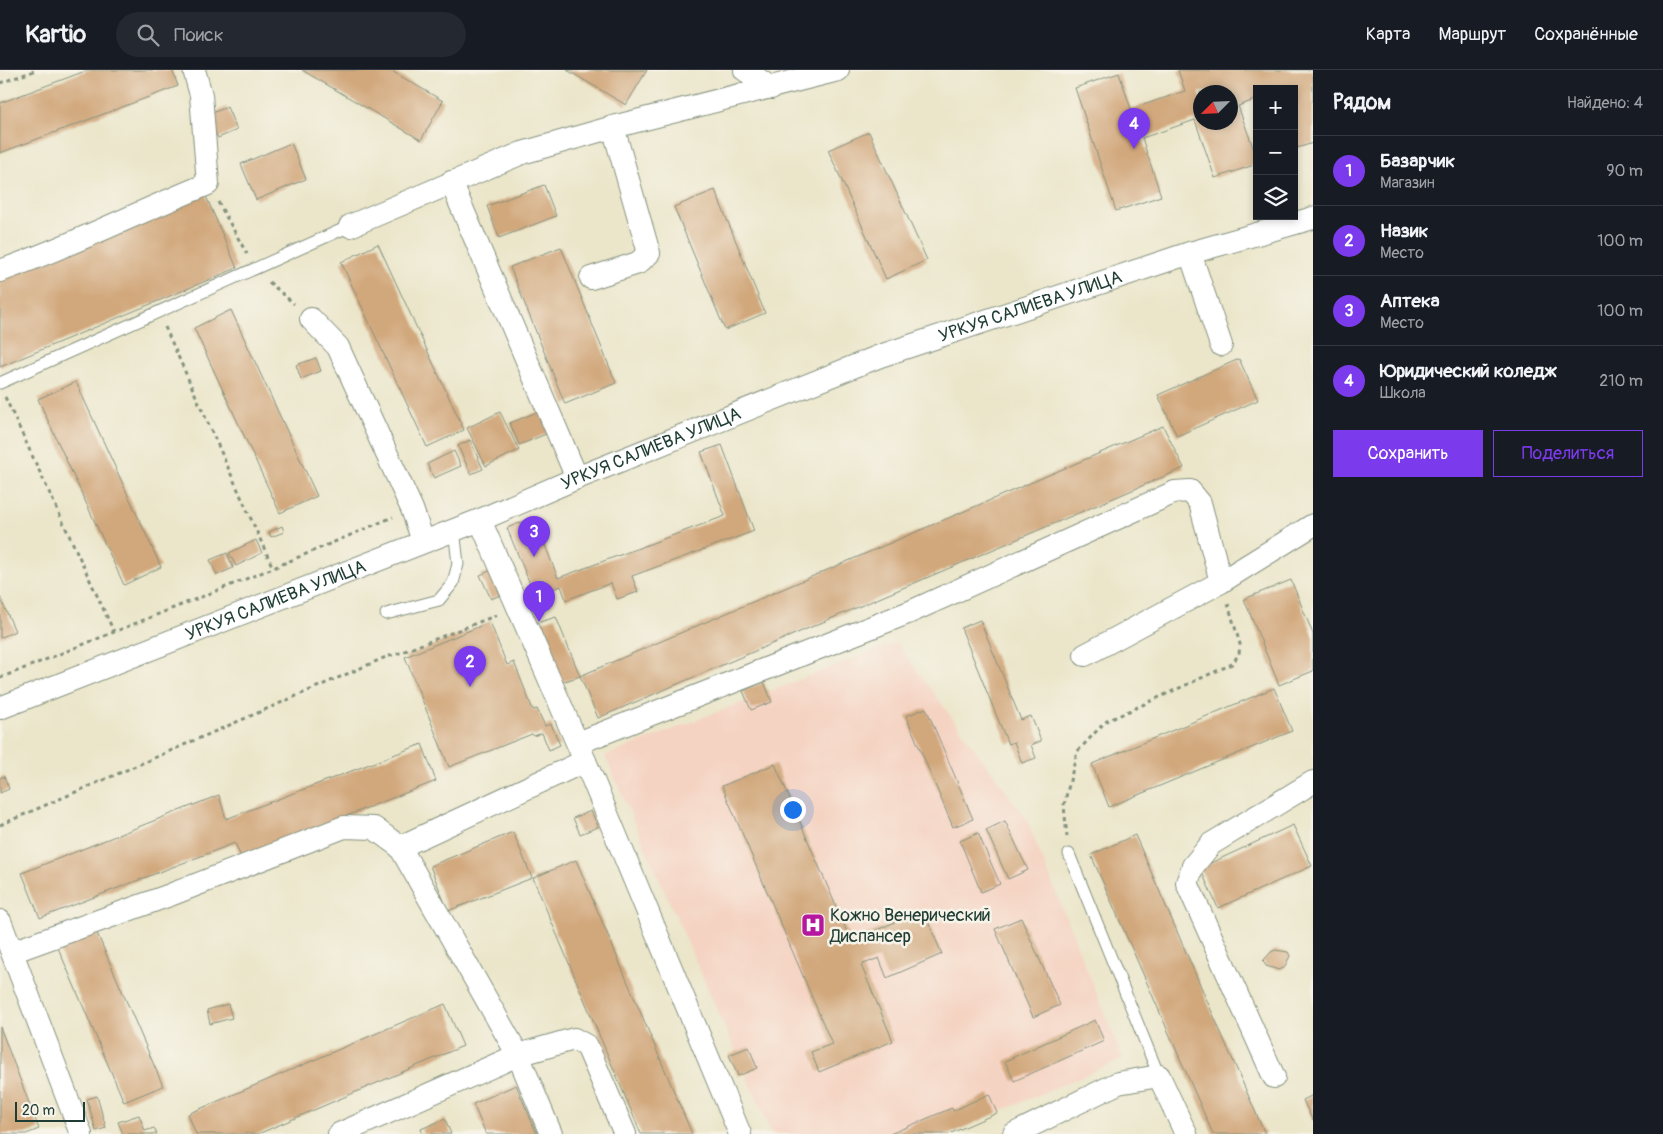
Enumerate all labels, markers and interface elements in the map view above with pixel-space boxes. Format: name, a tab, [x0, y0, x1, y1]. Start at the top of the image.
search box	[116, 12, 466, 57]
text: Kartio	[25, 20, 86, 49]
icon: search	[134, 21, 162, 49]
text: Поиск	[174, 23, 224, 47]
text: Карта	[1366, 23, 1410, 46]
text: Маршрут	[1438, 23, 1506, 46]
text: Сохранённые	[1534, 23, 1638, 46]
north arrow	[1193, 85, 1238, 130]
map controls	[1253, 85, 1298, 220]
button: +	[1253, 85, 1298, 130]
text: Рядом	[1333, 89, 1391, 116]
text: Найдено: 4	[1567, 93, 1643, 113]
pin: 4	[1118, 108, 1150, 149]
button: −	[1253, 130, 1298, 175]
text: Базарчик	[1380, 149, 1455, 173]
text: 1	[1346, 161, 1352, 181]
text: 90 m	[1606, 161, 1643, 181]
text: Магазин	[1380, 173, 1435, 193]
button: layers	[1253, 175, 1298, 220]
text: Назик	[1380, 219, 1428, 243]
text: 2	[1345, 231, 1353, 251]
text: 100 m	[1597, 231, 1643, 251]
text: Место	[1380, 243, 1424, 263]
street label: УРКУЯ САЛИЕВА УЛИЦА	[935, 265, 1125, 347]
text: Аптека	[1380, 289, 1440, 313]
text: 3	[1345, 301, 1353, 321]
text: 100 m	[1597, 301, 1643, 321]
text: Место	[1380, 313, 1424, 333]
text: Юридический коледж	[1380, 359, 1557, 383]
text: 4	[1344, 371, 1354, 391]
text: 210 m	[1599, 371, 1643, 391]
text: Школа	[1380, 383, 1426, 403]
street label: УРКУЯ САЛИЕВА УЛИЦА	[558, 402, 745, 495]
button: Сохранить	[1333, 430, 1483, 477]
button: Поделиться	[1493, 430, 1643, 477]
pin: 3	[518, 516, 550, 557]
street label: УРКУЯ САЛИЕВА УЛИЦА	[182, 554, 369, 646]
pin: 1	[523, 581, 555, 622]
pin: 2	[454, 646, 486, 687]
your location	[780, 797, 806, 823]
place label: Кожно Венерический Диспансер	[829, 904, 991, 948]
hospital icon: Кожно Венерический Диспансер	[800, 912, 826, 938]
scale bar	[15, 1099, 85, 1122]
text: 20 m	[22, 1102, 55, 1119]

